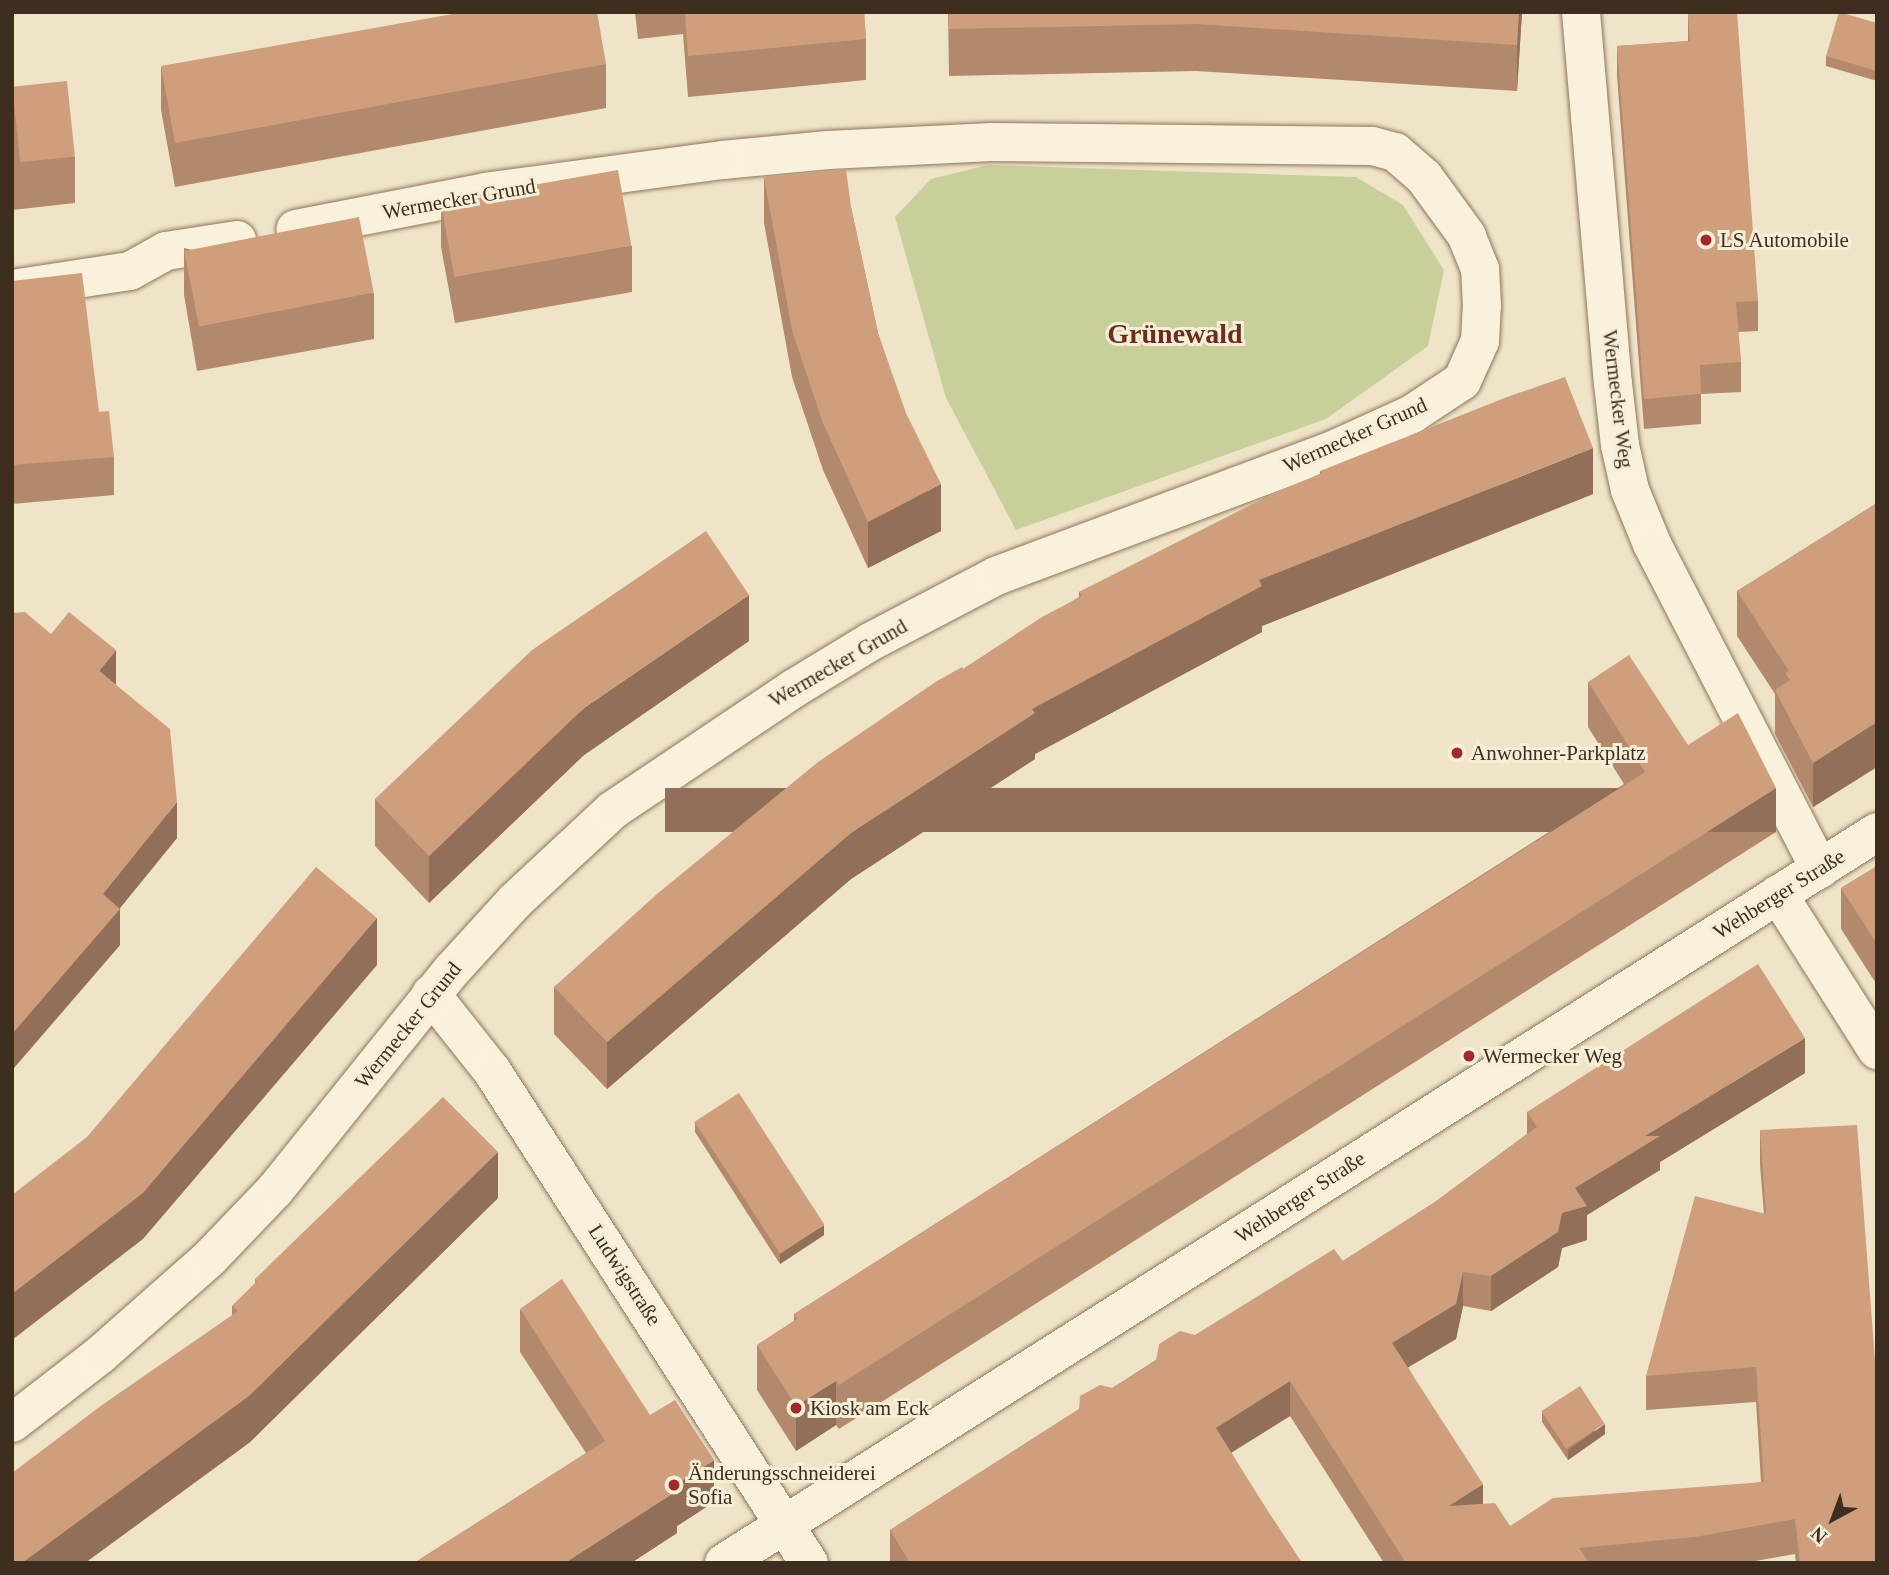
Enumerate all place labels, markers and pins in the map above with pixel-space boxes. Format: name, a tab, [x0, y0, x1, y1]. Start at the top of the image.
place label: LS Automobile	[1720, 227, 1850, 253]
marker: LS Automobile	[1698, 232, 1714, 248]
place label: Anwohner-Parkplatz	[1471, 740, 1646, 766]
marker: Anwohner-Parkplatz	[1449, 745, 1465, 761]
place label: Wermecker Weg	[1483, 1043, 1622, 1069]
marker: Wermecker Weg	[1461, 1048, 1477, 1064]
place label: Kiosk am Eck	[810, 1395, 929, 1421]
marker: Kiosk am Eck	[788, 1400, 804, 1416]
place label: Änderungsschneiderei Sofia	[688, 1460, 876, 1510]
marker: Änderungsschneiderei Sofia	[666, 1477, 682, 1493]

